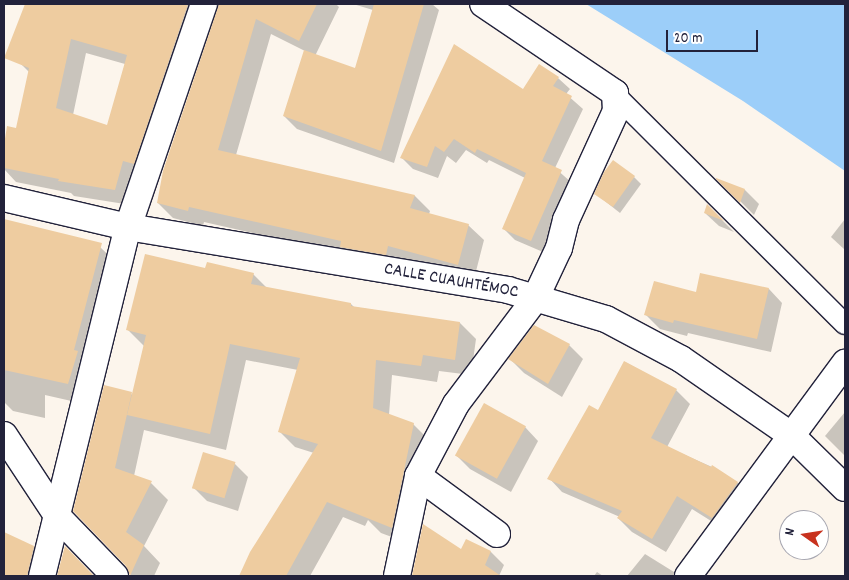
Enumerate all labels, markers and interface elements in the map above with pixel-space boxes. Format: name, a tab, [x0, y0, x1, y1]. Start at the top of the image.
scale bar	[669, 20, 762, 52]
text: 20 m	[674, 28, 702, 50]
street label: CALLE CUAUHTÉMOC	[382, 260, 520, 304]
north arrow	[779, 510, 829, 560]
text: N	[780, 526, 801, 537]

